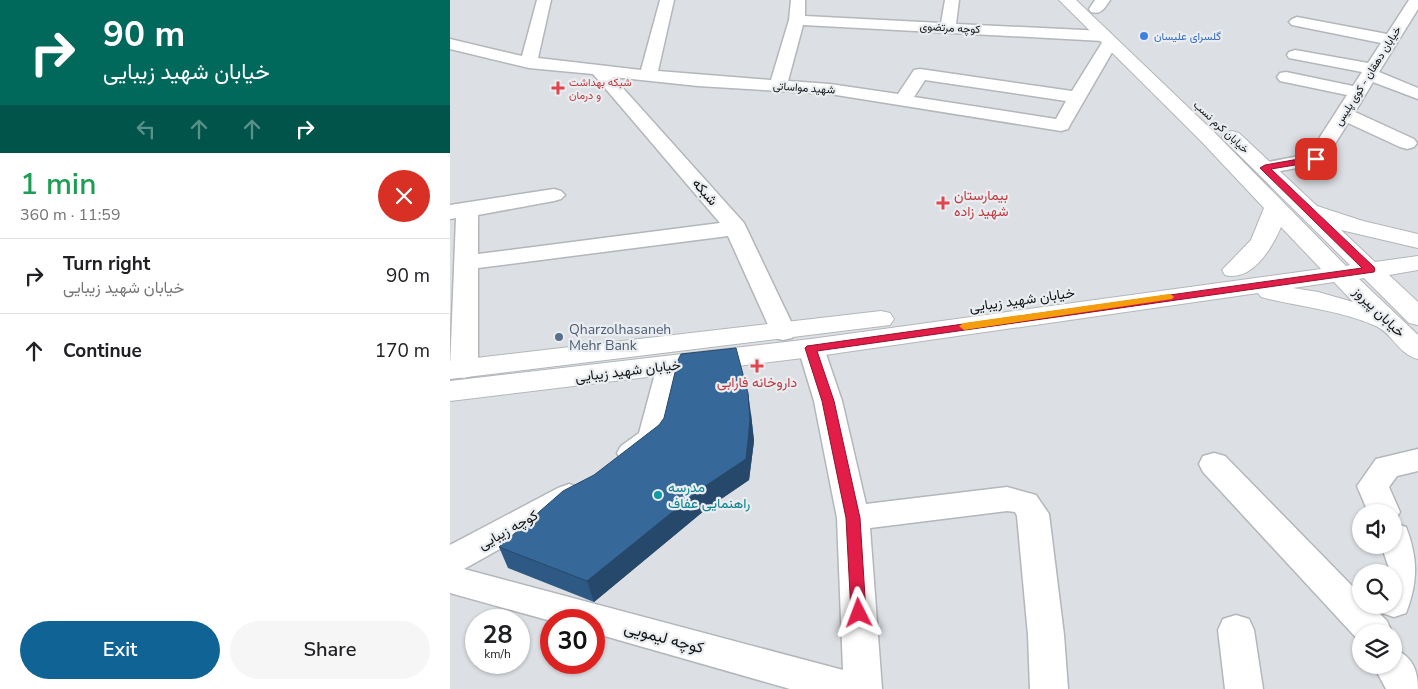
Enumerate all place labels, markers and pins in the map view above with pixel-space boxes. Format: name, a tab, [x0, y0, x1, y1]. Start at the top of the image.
place label: گلسرای علیسان	[1154, 29, 1221, 44]
marker: گلسرای علیسان	[1138, 30, 1150, 42]
place label: شبکه بهداشت و درمان	[569, 75, 632, 103]
marker: شبکه بهداشت و درمان	[551, 81, 565, 95]
pin	[1295, 138, 1337, 180]
place label: بیمارستان شهید زاده	[954, 186, 1008, 221]
marker: بیمارستان شهید زاده	[936, 196, 950, 210]
place label: Qharzolhasaneh Mehr Bank	[569, 320, 671, 355]
marker: Qharzolhasaneh Mehr Bank	[553, 331, 565, 343]
marker: داروخانه فارابی	[751, 360, 763, 372]
place label: داروخانه فارابی	[717, 373, 797, 392]
place label: مدرسه راهنمایی عفاف	[668, 478, 750, 513]
marker: مدرسه راهنمایی عفاف	[652, 489, 664, 501]

